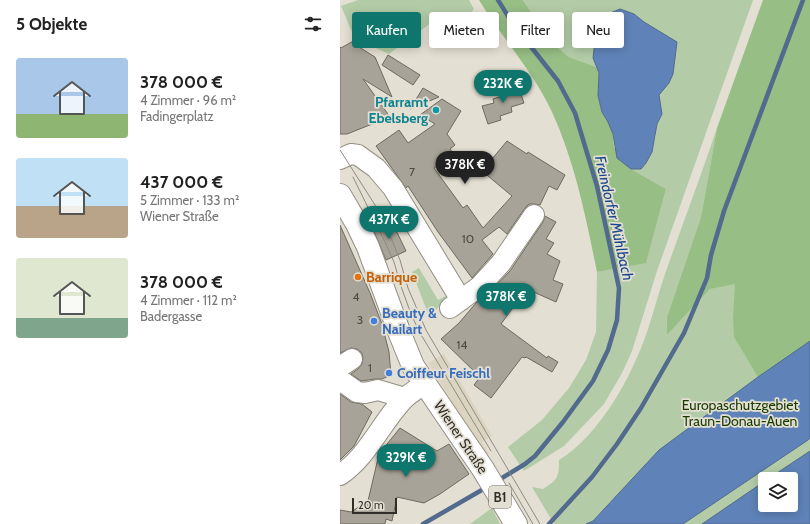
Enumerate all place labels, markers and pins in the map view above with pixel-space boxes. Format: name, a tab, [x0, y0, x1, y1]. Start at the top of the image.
pin: 232K €	[470, 70, 536, 104]
place label: Pfarramt Ebelsberg	[368, 93, 428, 127]
marker: Pfarramt Ebelsberg	[431, 105, 441, 115]
pin: 378K €	[432, 151, 498, 185]
pin: 437K €	[356, 206, 422, 240]
place label: Barrique	[366, 268, 417, 286]
marker: Barrique	[353, 272, 363, 282]
pin: 378K €	[473, 283, 539, 317]
place label: Beauty & Nailart	[382, 304, 437, 338]
marker: Beauty & Nailart	[369, 316, 379, 326]
place label: Coiffeur Feischl	[397, 364, 490, 382]
marker: Coiffeur Feischl	[384, 368, 394, 378]
pin: 329K €	[373, 444, 439, 478]

